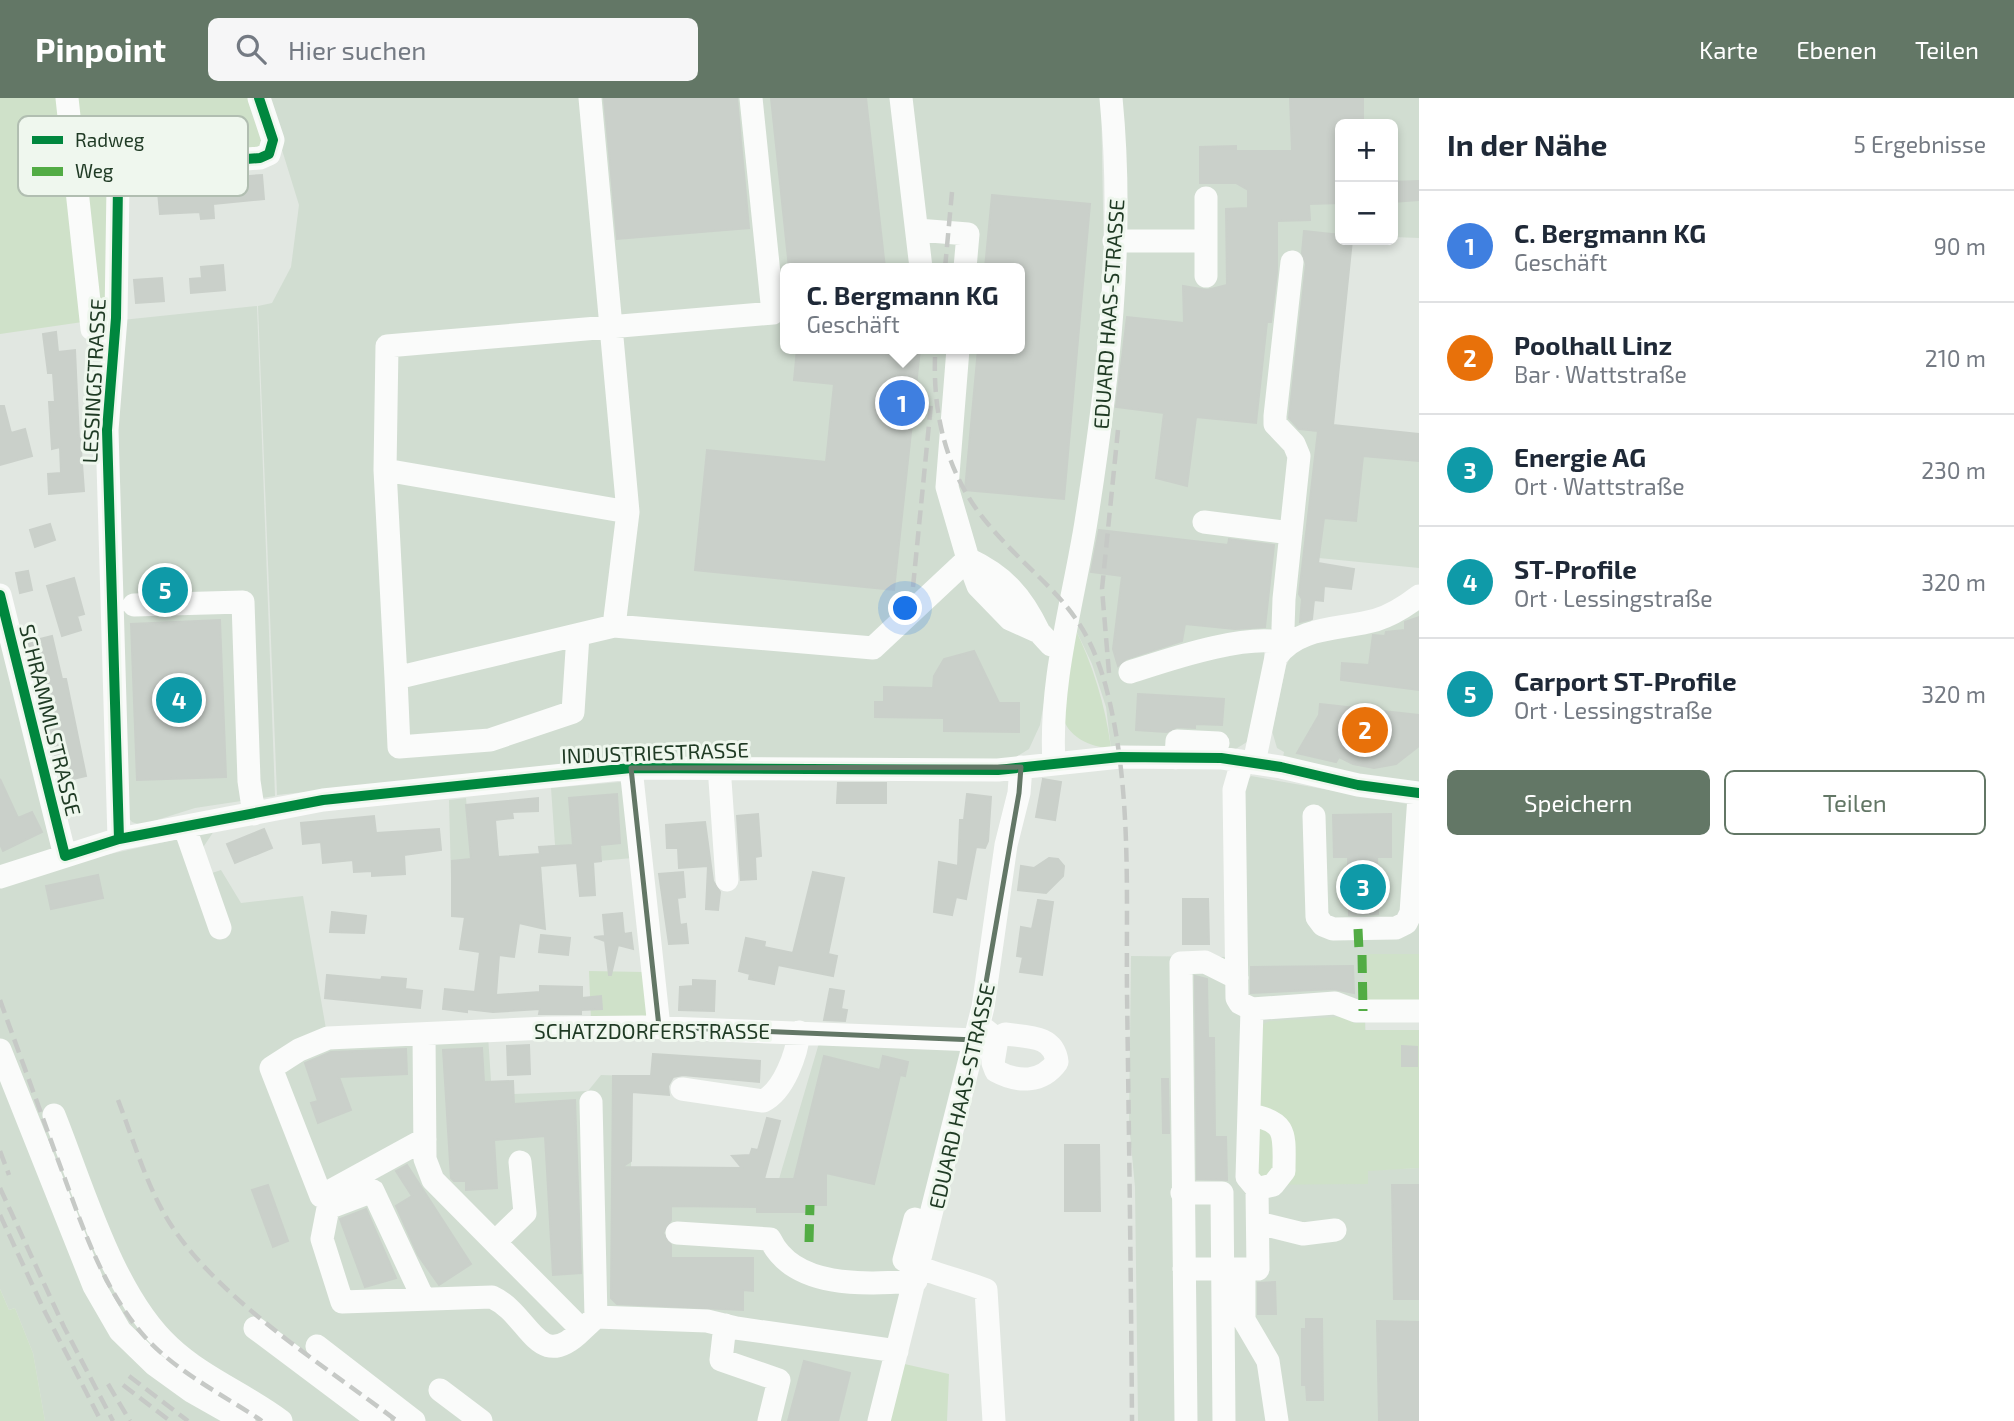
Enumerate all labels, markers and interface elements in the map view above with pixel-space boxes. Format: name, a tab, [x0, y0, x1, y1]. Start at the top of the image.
search box	[208, 18, 698, 81]
text: Pinpoint	[35, 29, 166, 69]
icon: search	[232, 30, 270, 68]
text: Hier suchen	[288, 34, 426, 65]
text: Karte	[1699, 35, 1758, 64]
text: Ebenen	[1796, 35, 1877, 64]
text: Teilen	[1915, 35, 1979, 64]
legend	[18, 116, 248, 196]
map controls	[1335, 119, 1398, 245]
button: +	[1335, 119, 1398, 182]
text: In der Nähe	[1447, 126, 1608, 162]
text: Radweg	[75, 128, 145, 151]
text: 5 Ergebnisse	[1854, 130, 1986, 158]
text: Weg	[75, 159, 114, 182]
button: −	[1335, 182, 1398, 245]
street label: EDUARD HAAS-STRASSE	[1087, 198, 1129, 430]
text: C. Bergmann KG	[1514, 217, 1706, 248]
text: 1	[1465, 232, 1475, 260]
text: 90 m	[1934, 232, 1986, 260]
text: Geschäft	[1514, 248, 1607, 276]
popup	[780, 263, 1025, 354]
text: C. Bergmann KG	[807, 279, 998, 310]
street label: LESSINGSTRASSE	[76, 298, 110, 464]
text: Geschäft	[807, 310, 900, 338]
text: Poolhall Linz	[1514, 329, 1672, 360]
text: 2	[1463, 344, 1477, 372]
text: 210 m	[1925, 344, 1986, 372]
text: Bar · Wattstraße	[1514, 360, 1687, 388]
pin: 1	[879, 377, 925, 429]
text: Energie AG	[1514, 441, 1646, 472]
text: 3	[1463, 456, 1477, 484]
text: 230 m	[1921, 456, 1986, 484]
text: Ort · Wattstraße	[1514, 472, 1685, 500]
text: ST-Profile	[1514, 553, 1637, 584]
pin: 5	[142, 564, 188, 616]
text: 4	[1463, 568, 1477, 596]
text: 320 m	[1921, 568, 1986, 596]
text: Ort · Lessingstraße	[1514, 584, 1713, 612]
your location	[888, 591, 922, 625]
street label: SCHRAMMLSTRASSE	[15, 622, 87, 818]
text: Carport ST-Profile	[1514, 665, 1737, 696]
pin: 4	[156, 674, 202, 726]
text: 5	[1464, 680, 1476, 708]
text: 320 m	[1921, 680, 1986, 708]
text: Ort · Lessingstraße	[1514, 696, 1713, 724]
pin: 2	[1342, 704, 1388, 756]
street label: INDUSTRIESTRASSE	[561, 736, 749, 768]
button: Speichern	[1447, 770, 1710, 835]
button: Teilen	[1724, 770, 1986, 835]
pin: 3	[1340, 861, 1386, 913]
street label: EDUARD HAAS-STRASSE	[923, 981, 999, 1211]
street label: SCHATZDORFERSTRASSE	[534, 1018, 770, 1043]

